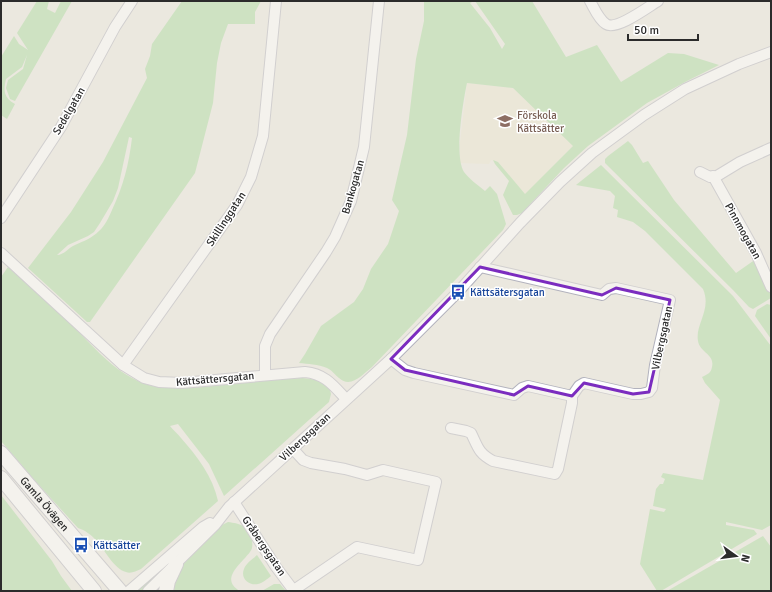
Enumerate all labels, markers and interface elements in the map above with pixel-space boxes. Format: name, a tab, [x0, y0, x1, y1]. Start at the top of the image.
scale bar	[628, 16, 698, 42]
text: 50 m	[634, 23, 659, 38]
street label: Sedelgatan	[50, 85, 88, 137]
place label: Förskola Kättsätter	[517, 109, 564, 135]
school or university icon: Förskola Kättsätter	[496, 112, 514, 130]
street label: Bankogatan	[339, 158, 367, 216]
street label: Skillinggatan	[204, 189, 248, 249]
street label: Pinnmogatan	[722, 201, 764, 261]
bus stop icon: Kättsätersgatan	[449, 283, 467, 301]
place label: Kättsätersgatan	[470, 286, 545, 299]
street label: Vilbergsgatan	[649, 305, 675, 371]
street label: Kättsättersgatan	[175, 369, 255, 389]
street label: Vilbergsgatan	[277, 410, 333, 464]
street label: Gamla Övägen	[18, 474, 72, 534]
street label: Gråbergsgatan	[239, 514, 289, 578]
bus stop icon: Kättsätter	[72, 536, 90, 554]
north arrow	[716, 536, 756, 576]
place label: Kättsätter	[93, 539, 140, 552]
text: N	[738, 553, 752, 564]

